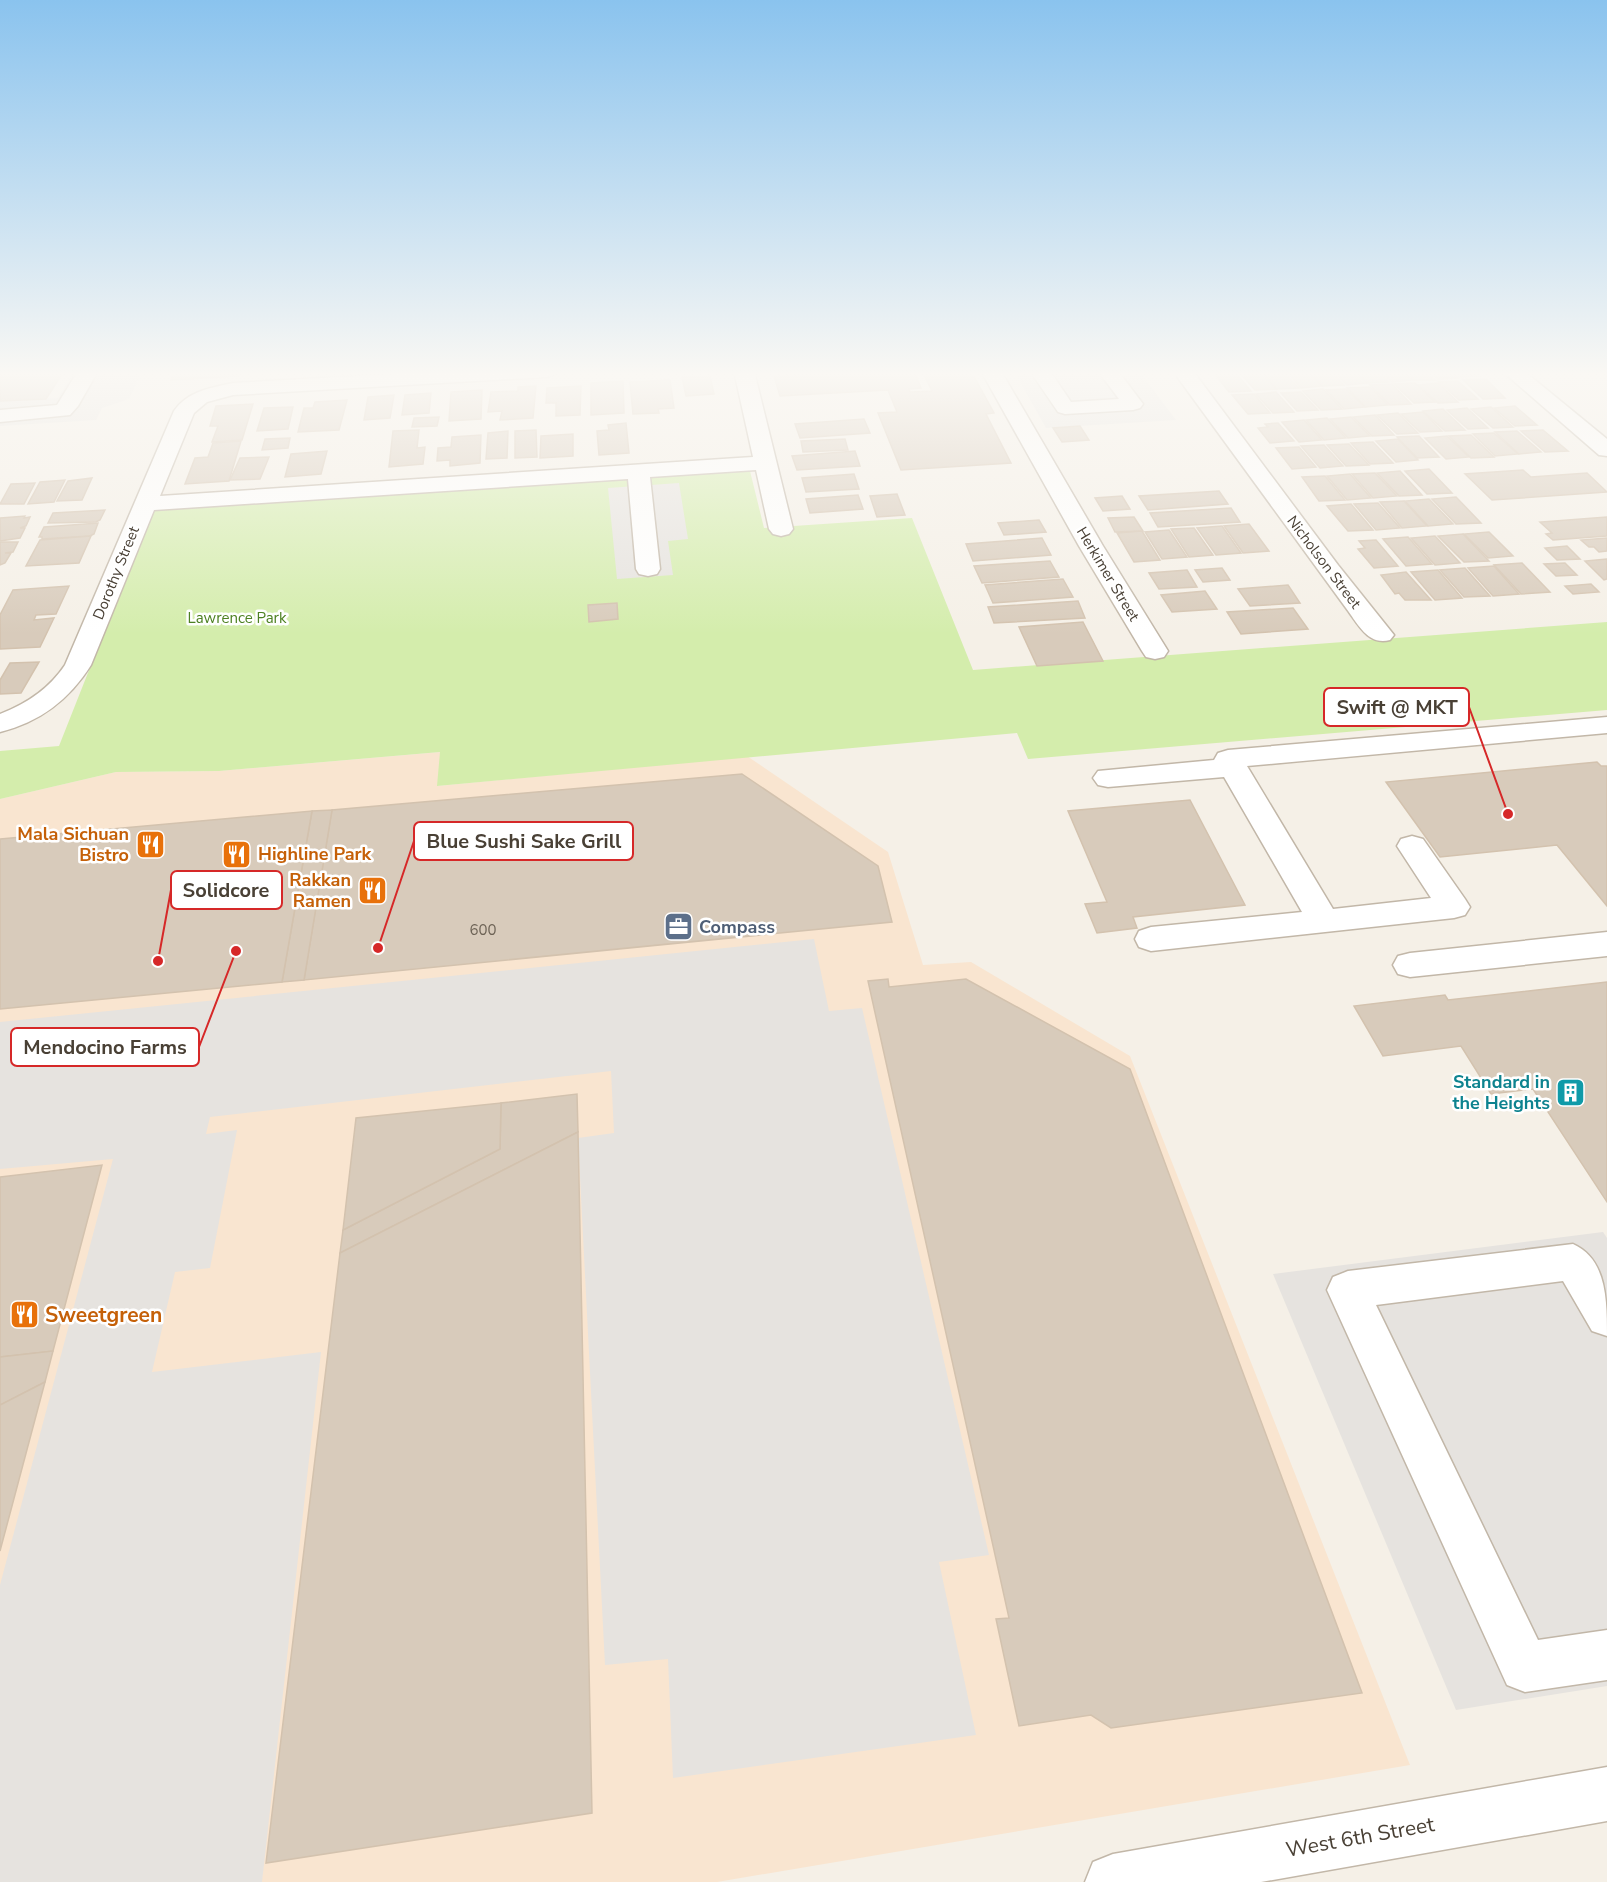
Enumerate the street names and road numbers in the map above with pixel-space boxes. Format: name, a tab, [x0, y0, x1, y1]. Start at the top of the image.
street label: Nicholson Street	[1282, 511, 1366, 613]
street label: Dorothy Street	[88, 523, 144, 623]
street label: Herkimer Street	[1072, 523, 1144, 626]
street label: West 6th Street	[1284, 1810, 1437, 1864]

